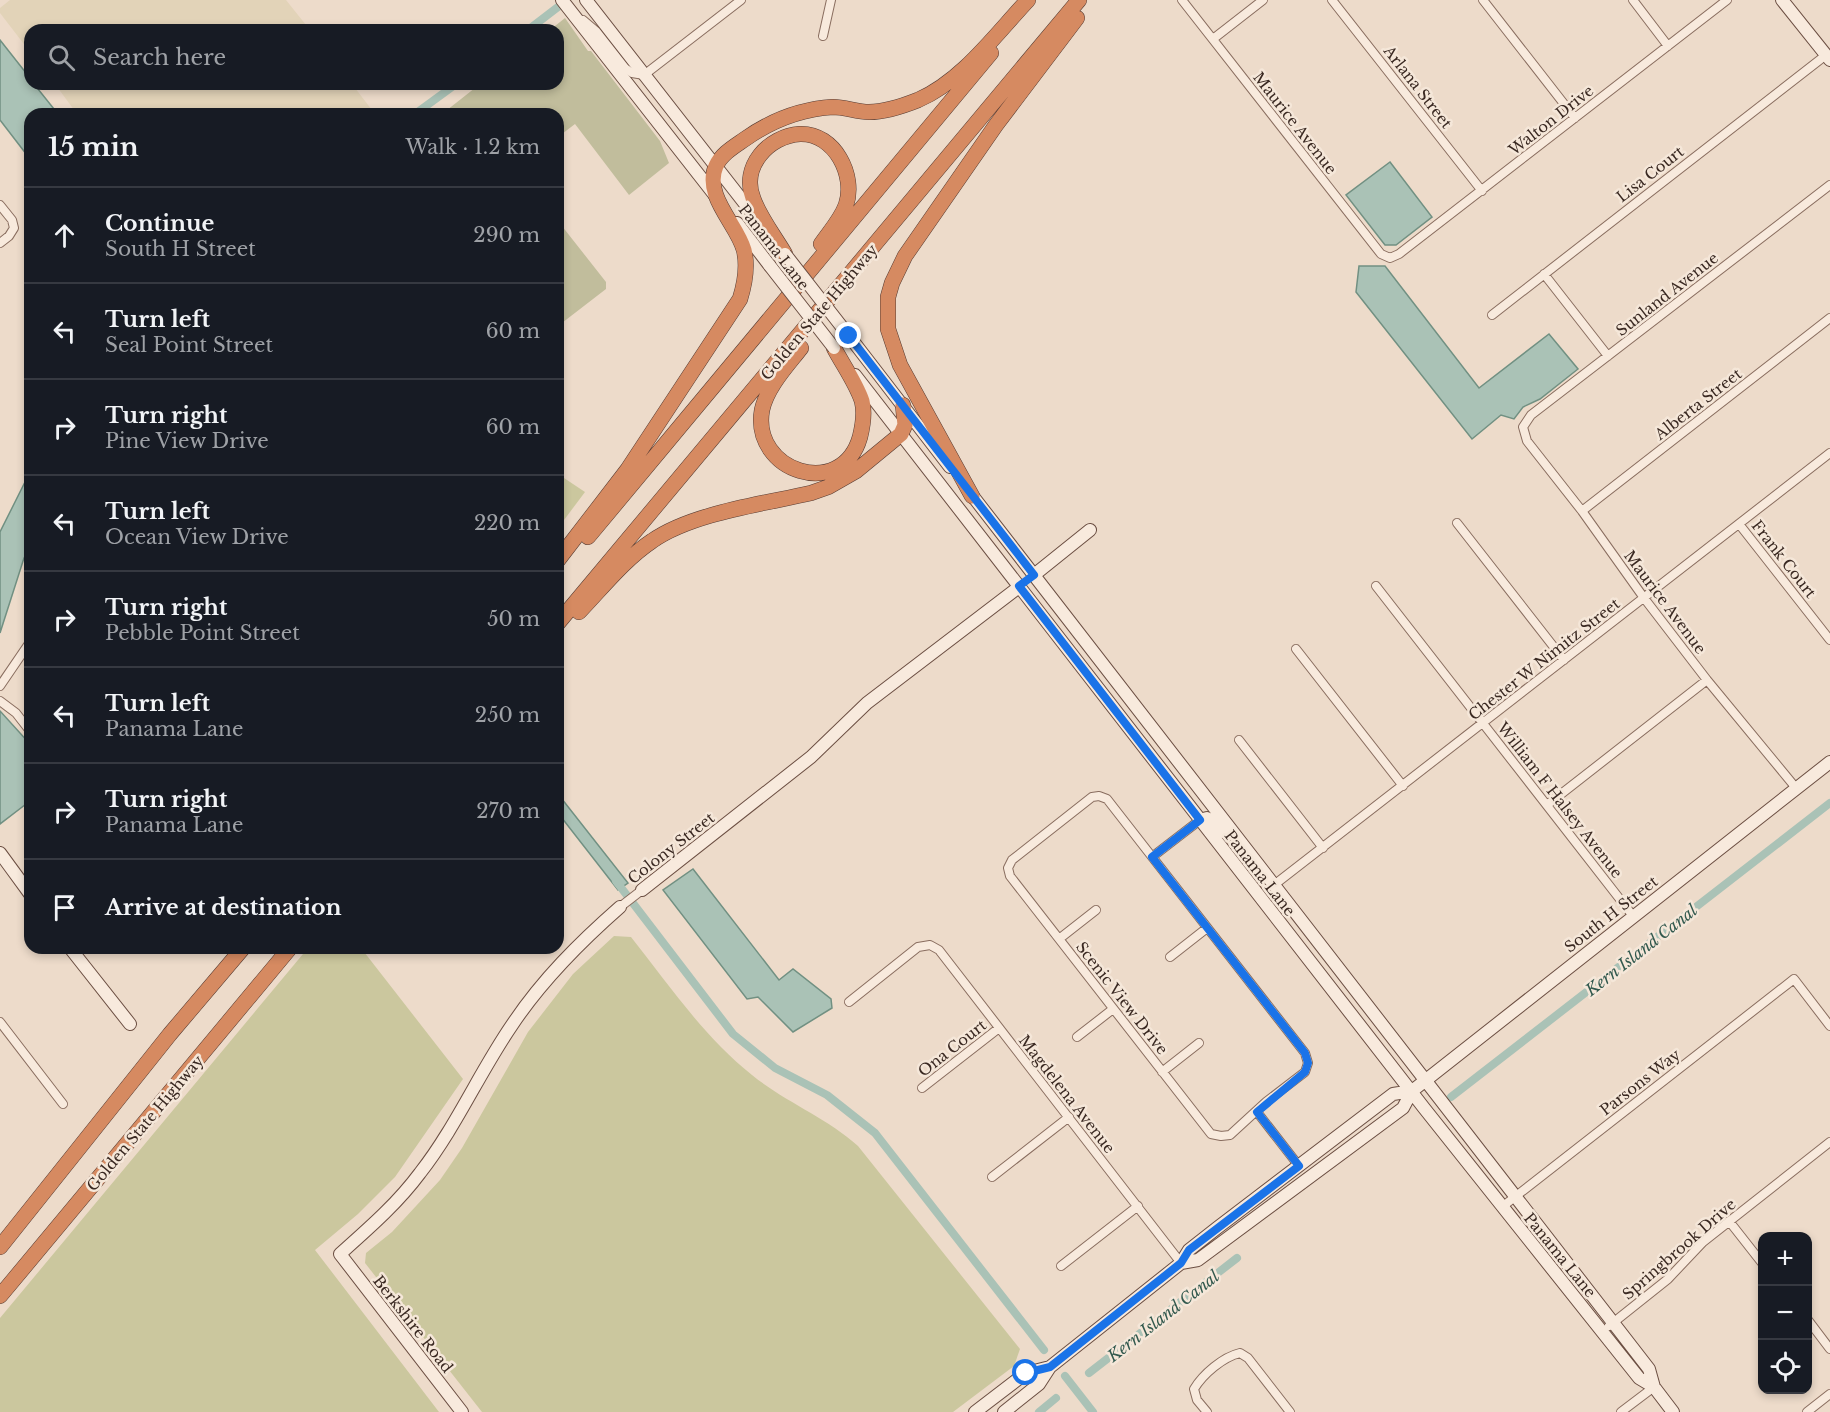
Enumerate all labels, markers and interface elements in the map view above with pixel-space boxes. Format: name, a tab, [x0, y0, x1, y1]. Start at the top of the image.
search box	[24, 24, 564, 90]
icon: search	[45, 41, 78, 74]
street label: Arlana Street	[1379, 41, 1456, 132]
text: Search here	[93, 44, 226, 71]
street label: Maurice Avenue	[1249, 68, 1341, 178]
street label: Walton Drive	[1504, 81, 1597, 160]
text: 15 min	[48, 131, 139, 163]
text: Walk · 1.2 km	[405, 135, 540, 159]
street label: Lisa Court	[1613, 142, 1688, 206]
street label: Panama Lane	[735, 200, 813, 294]
text: Continue	[105, 210, 214, 237]
icon: ahead	[48, 219, 81, 252]
text: 290 m	[473, 223, 540, 247]
text: South H Street	[105, 237, 256, 261]
street label: Golden State Highway	[757, 240, 882, 384]
street label: Sunland Avenue	[1612, 248, 1722, 340]
text: Turn left	[105, 306, 210, 333]
icon: left	[48, 315, 81, 348]
text: 60 m	[486, 319, 540, 343]
route end	[835, 322, 861, 348]
text: Seal Point Street	[105, 333, 273, 357]
street label: Alberta Street	[1650, 364, 1746, 445]
text: Turn right	[105, 402, 227, 429]
icon: right	[48, 411, 81, 444]
text: 60 m	[486, 415, 540, 439]
text: Pine View Drive	[105, 429, 269, 453]
text: Turn left	[105, 498, 210, 525]
icon: left	[48, 507, 81, 540]
text: 220 m	[474, 511, 540, 535]
street label: Frank Court	[1748, 516, 1821, 602]
text: Ocean View Drive	[105, 525, 289, 549]
street label: Maurice Avenue	[1620, 547, 1710, 657]
text: Turn right	[105, 594, 227, 621]
street label: Chester W Nimitz Street	[1464, 594, 1624, 724]
icon: right	[48, 603, 81, 636]
text: 50 m	[487, 607, 540, 631]
text: Pebble Point Street	[105, 621, 300, 645]
text: Turn left	[105, 690, 210, 717]
icon: left	[48, 699, 81, 732]
text: 250 m	[475, 703, 540, 727]
text: Panama Lane	[105, 717, 243, 741]
street label: William F Halsey Avenue	[1493, 718, 1627, 882]
text: Turn right	[105, 786, 227, 813]
icon: right	[48, 795, 81, 828]
text: 270 m	[476, 799, 540, 823]
street label: Colony Street	[624, 808, 719, 888]
text: Panama Lane	[105, 813, 243, 837]
street label: Panama Lane	[1221, 826, 1299, 920]
street label: South H Street	[1561, 871, 1662, 956]
icon: arrive	[48, 891, 81, 924]
text: Arrive at destination	[105, 894, 342, 921]
water label: Kern Island Canal	[1580, 899, 1702, 1001]
street label: Scenic View Drive	[1072, 938, 1172, 1058]
street label: Ona Court	[914, 1015, 990, 1081]
street label: Magdelena Avenue	[1015, 1031, 1119, 1157]
street label: Parsons Way	[1596, 1044, 1684, 1119]
street label: Golden State Highway	[83, 1051, 208, 1195]
street label: Springbrook Drive	[1618, 1195, 1740, 1303]
street label: Panama Lane	[1520, 1209, 1600, 1301]
map controls	[1758, 1232, 1812, 1394]
button: +	[1758, 1232, 1812, 1286]
water label: Kern Island Canal	[1102, 1265, 1224, 1367]
street label: Berkshire Road	[369, 1271, 457, 1377]
button: −	[1758, 1286, 1812, 1340]
button: locate	[1758, 1340, 1812, 1394]
route start	[1012, 1359, 1038, 1385]

